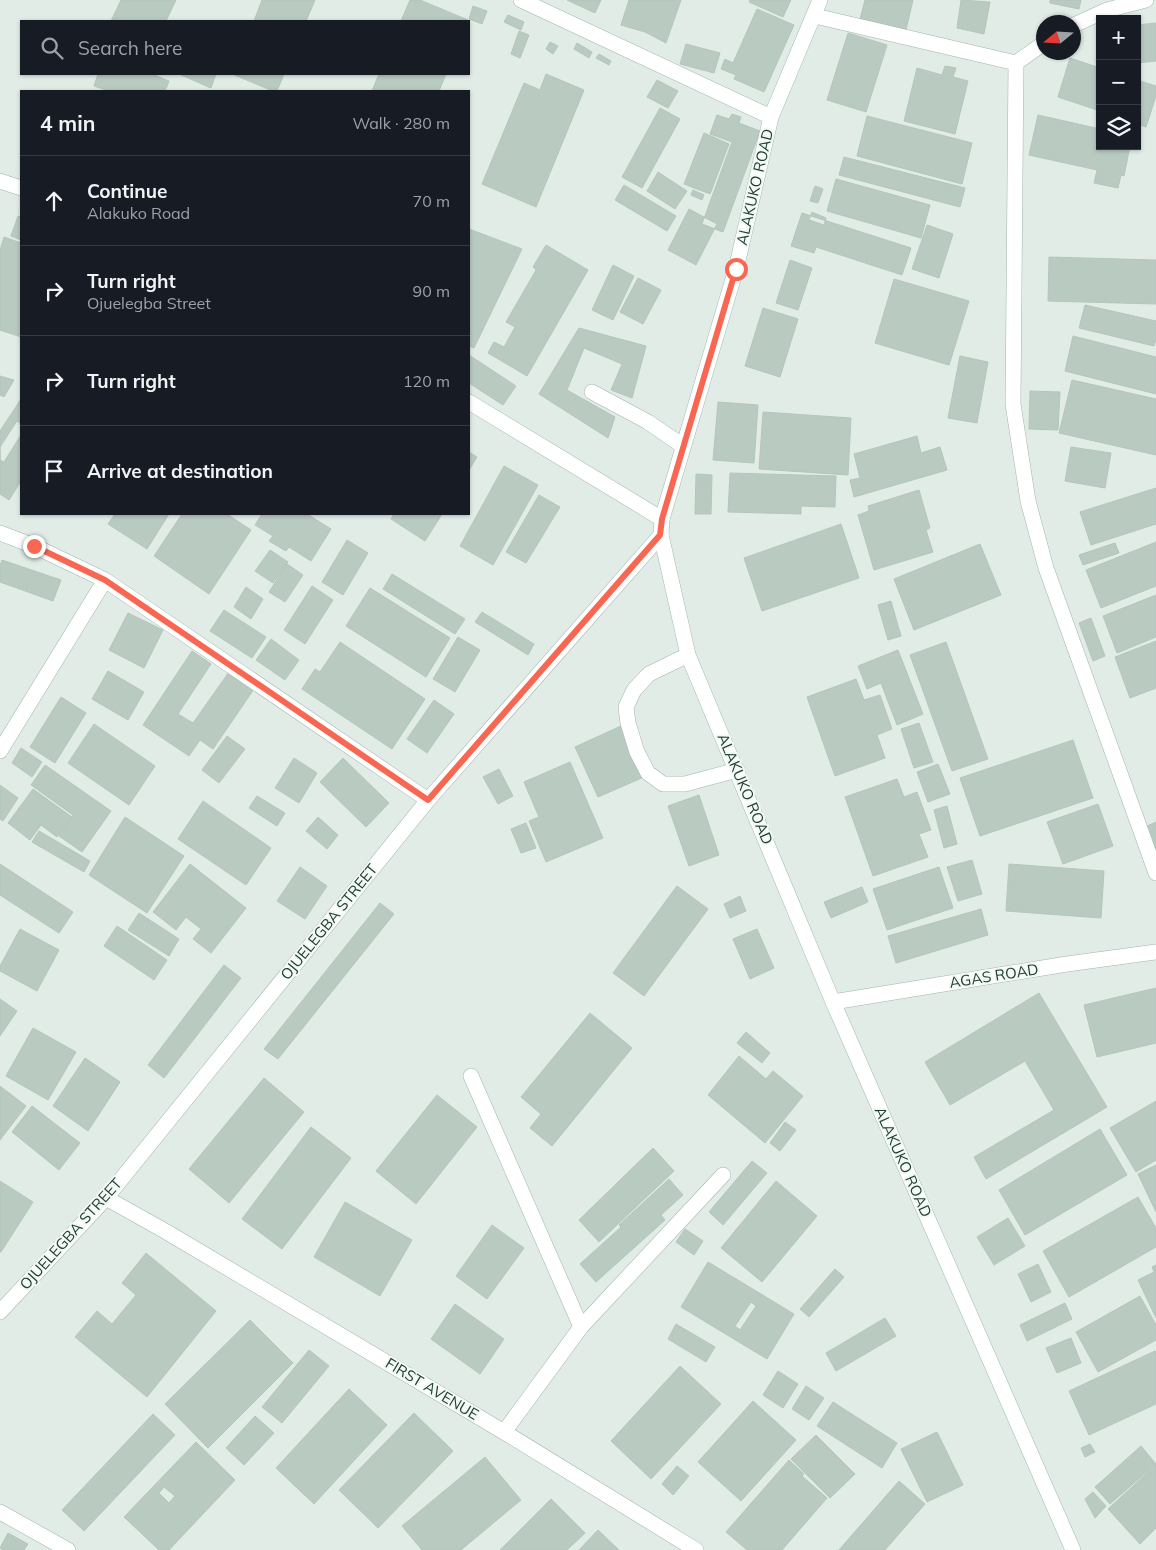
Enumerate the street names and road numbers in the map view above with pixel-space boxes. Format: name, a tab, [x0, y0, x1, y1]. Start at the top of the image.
street label: ALAKUKO ROAD	[732, 127, 777, 247]
street label: ALAKUKO ROAD	[714, 730, 777, 847]
street label: OJUELEGBA STREET	[276, 860, 381, 984]
street label: AGAS ROAD	[948, 959, 1040, 992]
street label: ALAKUKO ROAD	[871, 1104, 936, 1220]
street label: OJUELEGBA STREET	[15, 1174, 126, 1293]
street label: FIRST AVENUE	[382, 1353, 482, 1424]

